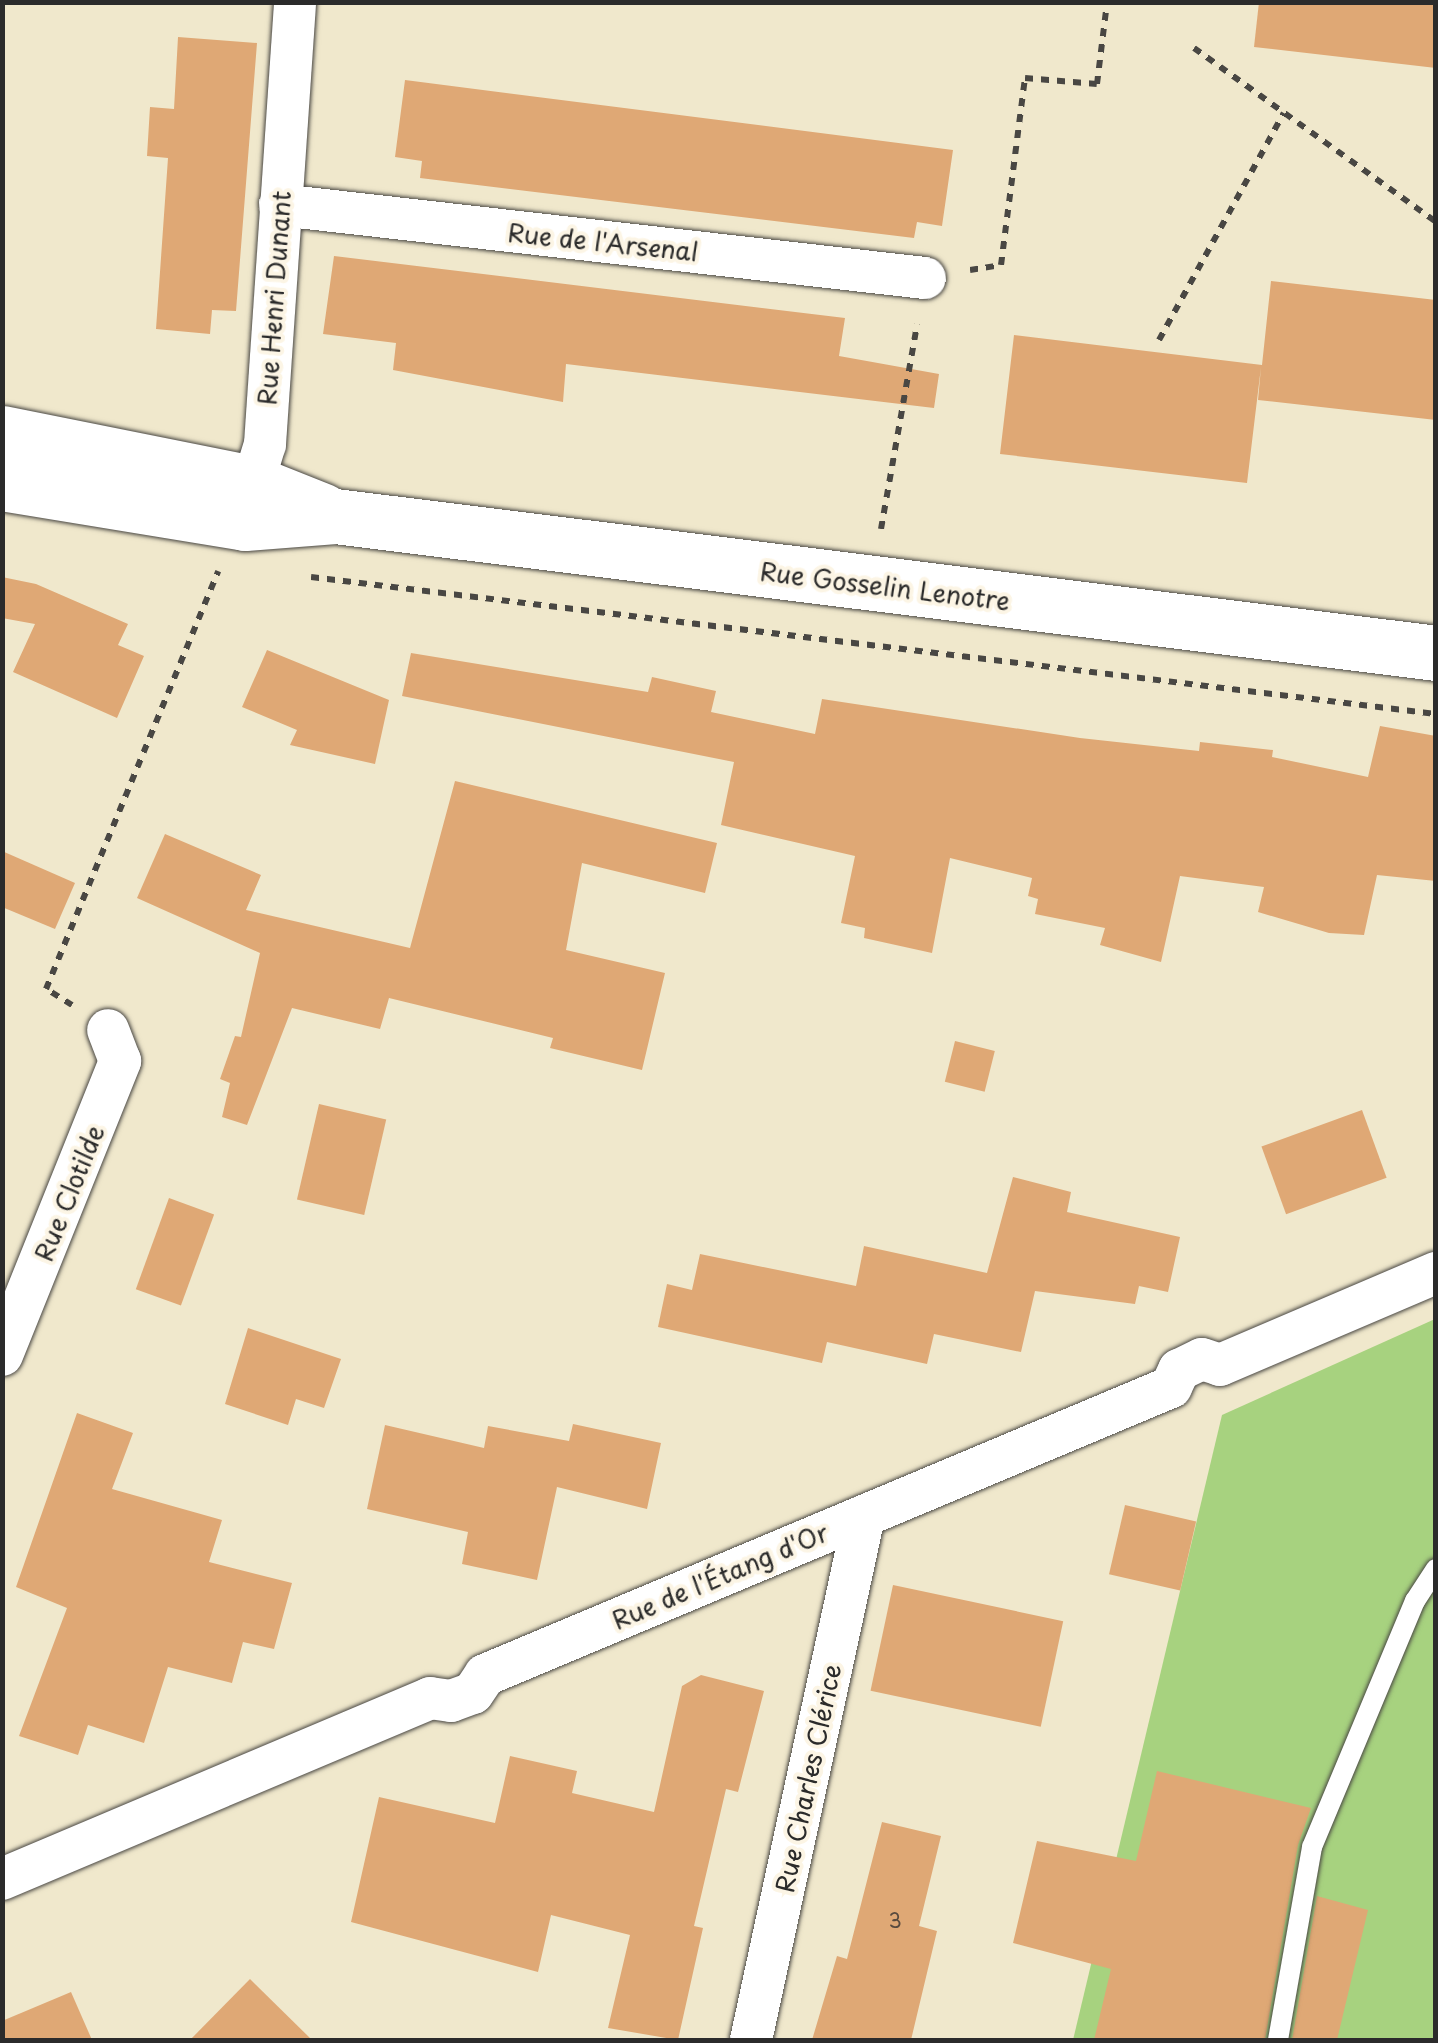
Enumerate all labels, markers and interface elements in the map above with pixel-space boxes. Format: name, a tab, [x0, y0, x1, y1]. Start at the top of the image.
street label: Rue Henri Dunant	[251, 188, 297, 408]
street label: Rue de l'Arsenal	[505, 217, 701, 267]
street label: Rue Gosselin Lenotre	[757, 556, 1013, 616]
street label: Rue Clotilde	[28, 1120, 110, 1266]
street label: Rue de l'Étang d'Or	[606, 1516, 834, 1636]
street label: Rue Charles Clérice	[769, 1660, 847, 1896]
house number: 3	[888, 1908, 902, 1932]

